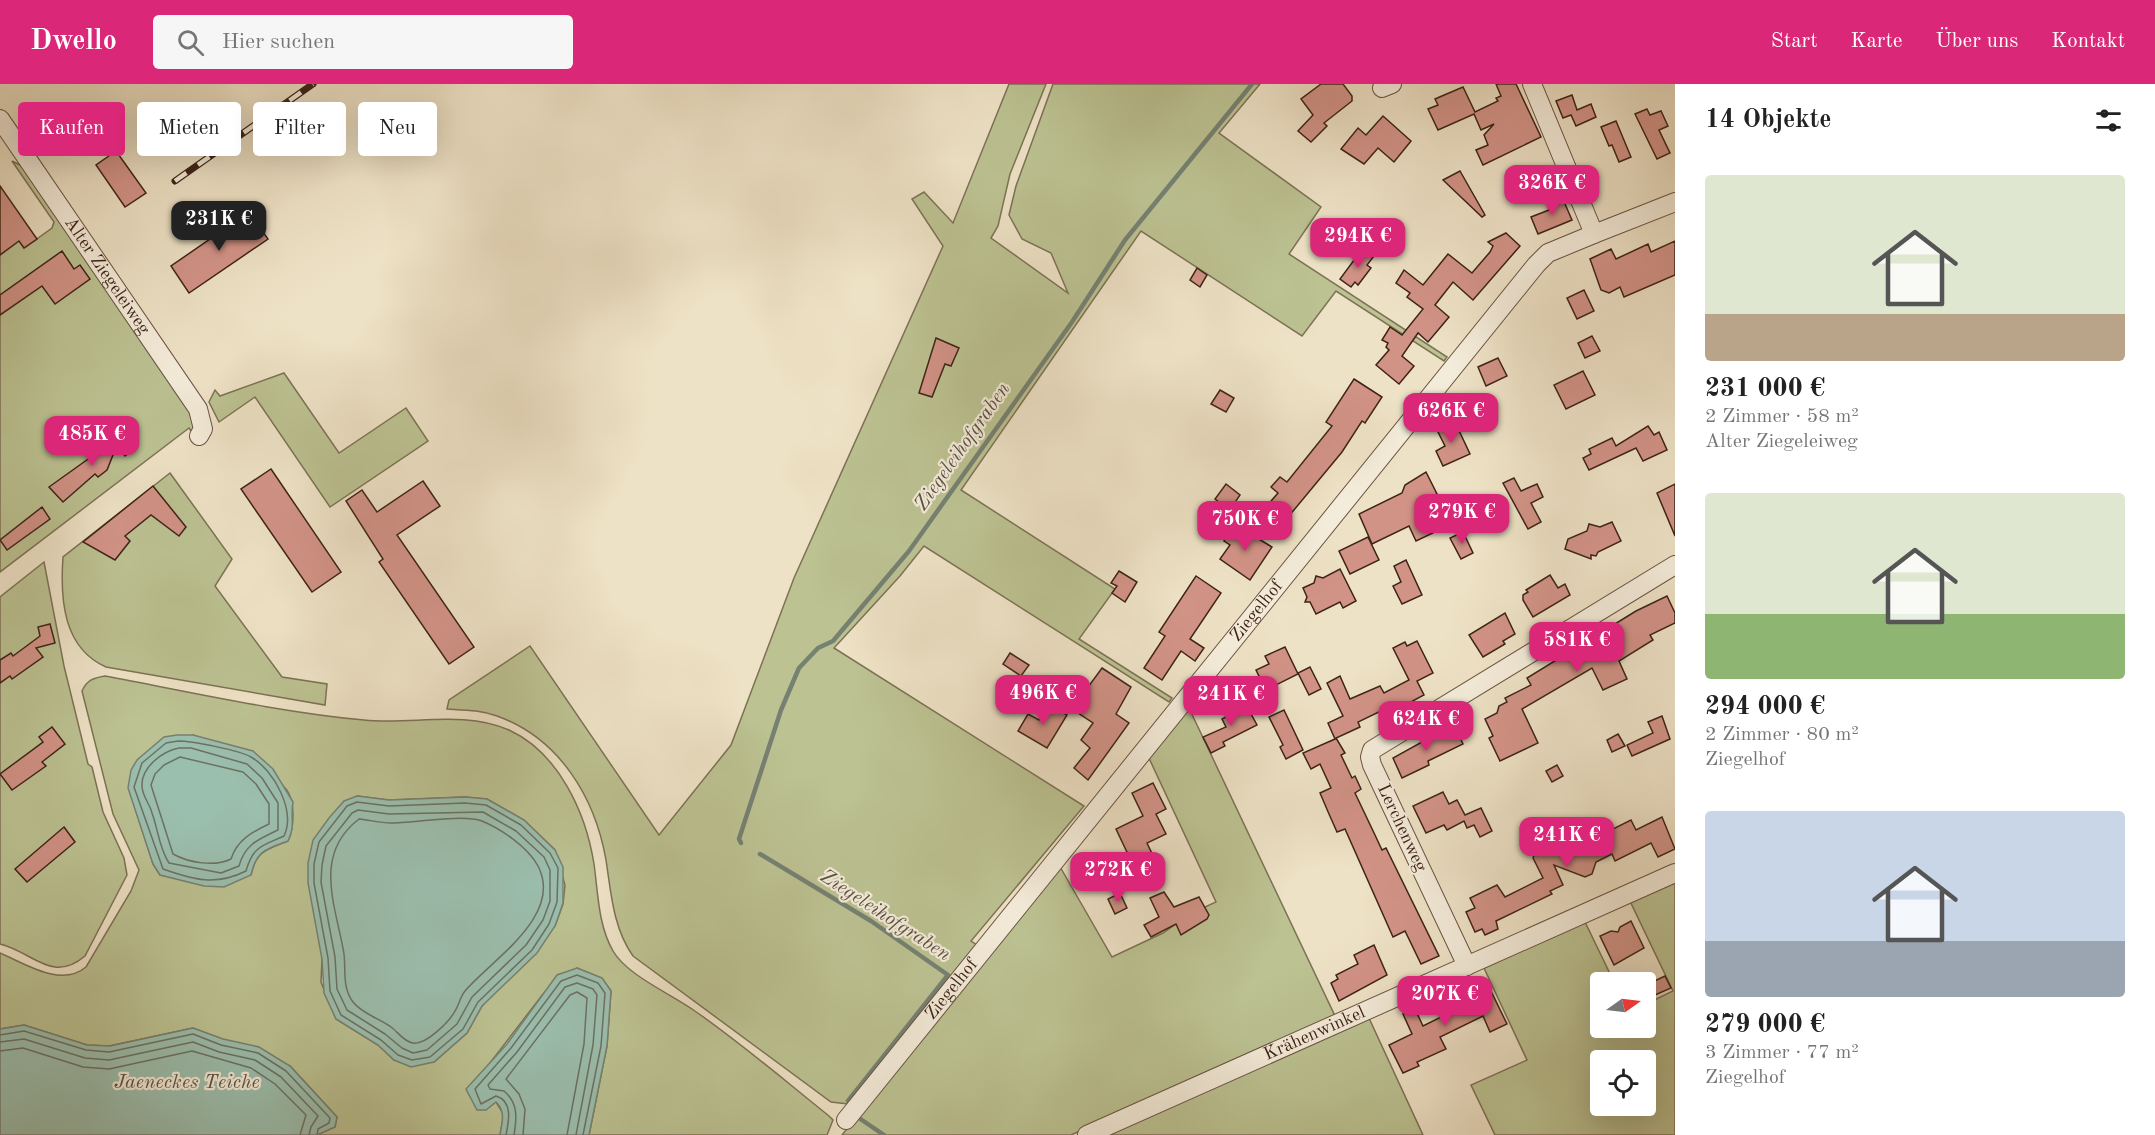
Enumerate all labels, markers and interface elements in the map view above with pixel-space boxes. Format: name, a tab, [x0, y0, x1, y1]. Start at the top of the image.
search box	[153, 15, 573, 69]
icon: search	[174, 26, 207, 59]
text: Dwello	[30, 28, 117, 56]
text: Hier suchen	[222, 31, 335, 53]
text: Start	[1771, 31, 1818, 52]
text: Karte	[1851, 31, 1902, 52]
text: Über uns	[1935, 31, 2018, 52]
text: Kontakt	[2051, 31, 2125, 52]
chip: Kaufen	[18, 102, 125, 156]
chip: Mieten	[137, 102, 241, 156]
chip: Filter	[253, 102, 346, 156]
chip: Neu	[358, 102, 437, 156]
icon: filters	[2092, 104, 2125, 137]
text: 14 Objekte	[1705, 107, 1832, 133]
pin: 326K €	[1503, 165, 1601, 216]
text: 326K €	[1518, 174, 1586, 194]
pin: 231K €	[170, 201, 268, 252]
text: 231K €	[185, 210, 253, 230]
street label: Alter Ziegeleiweg	[61, 214, 154, 338]
icon: home	[1861, 214, 1969, 322]
pin: 294K €	[1309, 218, 1407, 269]
text: 294K €	[1324, 227, 1392, 247]
text: 231 000 €	[1705, 376, 1825, 402]
water label: Ziegeleihofgraben	[912, 379, 1014, 515]
pin: 626K €	[1402, 393, 1500, 444]
text: 626K €	[1417, 402, 1485, 422]
text: 2 Zimmer · 58 m²	[1705, 407, 1859, 427]
pin: 485K €	[43, 416, 141, 467]
text: 485K €	[58, 425, 126, 445]
text: Alter Ziegeleiweg	[1705, 432, 1858, 452]
pin: 279K €	[1413, 494, 1511, 545]
pin: 750K €	[1196, 501, 1294, 552]
text: 279K €	[1428, 503, 1496, 523]
text: 750K €	[1211, 510, 1279, 530]
icon: home	[1861, 532, 1969, 640]
street label: Ziegelhof	[1227, 576, 1287, 645]
pin: 581K €	[1528, 622, 1626, 673]
text: 581K €	[1543, 631, 1611, 651]
pin: 496K €	[994, 675, 1092, 726]
pin: 241K €	[1182, 676, 1280, 727]
text: 496K €	[1009, 684, 1077, 704]
text: 241K €	[1197, 685, 1265, 705]
text: 294 000 €	[1705, 694, 1825, 720]
pin: 624K €	[1377, 701, 1475, 752]
text: 624K €	[1392, 710, 1460, 730]
text: 2 Zimmer · 80 m²	[1705, 725, 1859, 745]
text: Ziegelhof	[1705, 750, 1785, 770]
street label: Lerchenweg	[1374, 781, 1430, 875]
pin: 241K €	[1518, 817, 1616, 868]
text: 241K €	[1533, 826, 1601, 846]
icon: home	[1861, 850, 1969, 958]
pin: 272K €	[1069, 852, 1167, 903]
text: 272K €	[1084, 861, 1152, 881]
water label: Ziegeleihofgraben	[816, 866, 954, 966]
street label: Ziegelhof	[922, 955, 982, 1023]
north arrow	[1590, 972, 1656, 1038]
map controls	[1590, 972, 1656, 1116]
pin: 207K €	[1396, 976, 1494, 1027]
text: 207K €	[1411, 985, 1479, 1005]
street label: Krähenwinkel	[1261, 1003, 1368, 1064]
text: 279 000 €	[1705, 1012, 1825, 1038]
text: 3 Zimmer · 77 m²	[1705, 1043, 1859, 1063]
button: locate	[1590, 1050, 1656, 1116]
text: Ziegelhof	[1705, 1068, 1785, 1088]
water label: Jaeneckes Teiche	[114, 1073, 260, 1093]

